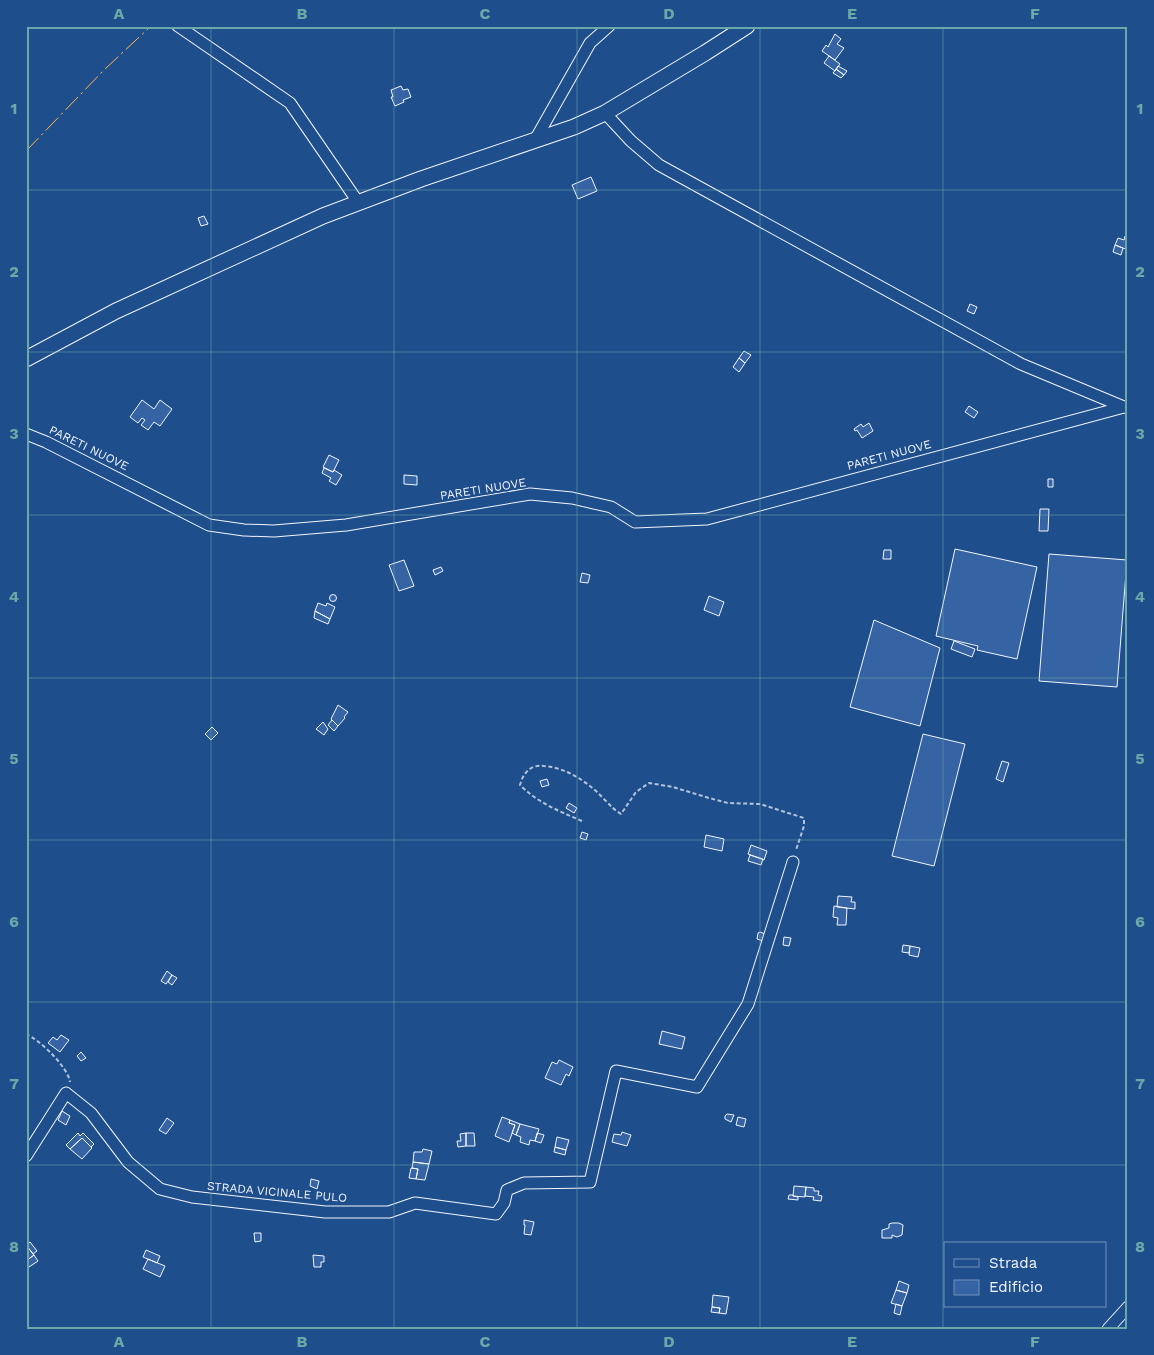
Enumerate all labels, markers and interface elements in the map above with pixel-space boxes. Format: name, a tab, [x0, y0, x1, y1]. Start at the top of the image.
text: A	[114, 4, 125, 23]
text: B	[297, 4, 308, 23]
text: C	[480, 4, 491, 23]
text: D	[663, 4, 675, 23]
text: E	[847, 4, 857, 23]
text: F	[1030, 4, 1040, 23]
text: 1	[11, 99, 17, 118]
text: 1	[1137, 99, 1143, 118]
text: 2	[9, 262, 19, 281]
text: 2	[1135, 262, 1145, 281]
street label: PARETI NUOVE	[47, 423, 131, 473]
text: 3	[9, 424, 19, 443]
text: 3	[1135, 424, 1145, 443]
street label: PARETI NUOVE	[845, 437, 933, 473]
street label: PARETI NUOVE	[439, 475, 527, 503]
text: 4	[9, 587, 19, 606]
text: 4	[1135, 587, 1145, 606]
text: 5	[9, 749, 19, 768]
text: 5	[1135, 749, 1145, 768]
text: 6	[9, 912, 19, 931]
text: 6	[1135, 912, 1145, 931]
text: 7	[9, 1074, 19, 1093]
text: 7	[1135, 1074, 1145, 1093]
street label: STRADA VICINALE PULO	[206, 1179, 348, 1205]
text: 8	[9, 1237, 19, 1256]
text: 8	[1135, 1237, 1145, 1256]
legend	[944, 1242, 1106, 1308]
text: Strada	[989, 1254, 1038, 1272]
text: Edificio	[989, 1278, 1043, 1296]
text: A	[114, 1332, 125, 1351]
text: B	[297, 1332, 308, 1351]
text: C	[480, 1332, 491, 1351]
text: D	[663, 1332, 675, 1351]
text: E	[847, 1332, 857, 1351]
text: F	[1030, 1332, 1040, 1351]

